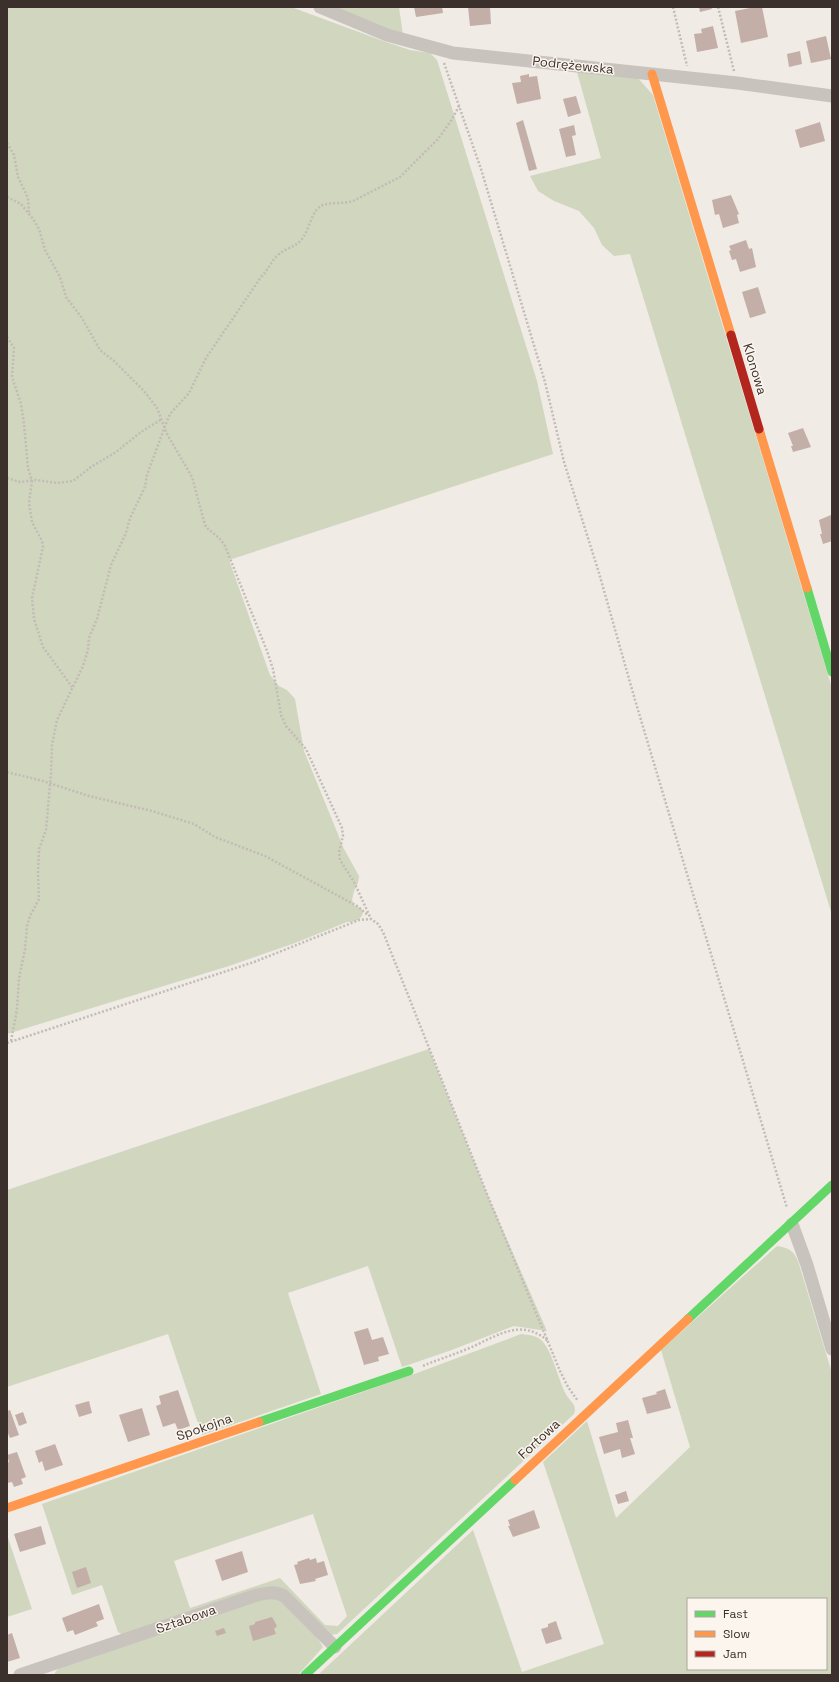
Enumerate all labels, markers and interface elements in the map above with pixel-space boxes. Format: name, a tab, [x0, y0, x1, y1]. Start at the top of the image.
street label: Podrężewska	[531, 52, 615, 78]
street label: Klonowa	[739, 341, 771, 397]
street label: Spokojna	[174, 1409, 235, 1444]
street label: Fortowa	[514, 1415, 564, 1463]
legend	[687, 1598, 827, 1670]
street label: Sztabowa	[154, 1601, 219, 1637]
text: Fast	[723, 1606, 748, 1622]
text: Slow	[723, 1626, 750, 1642]
text: Jam	[723, 1646, 747, 1662]

